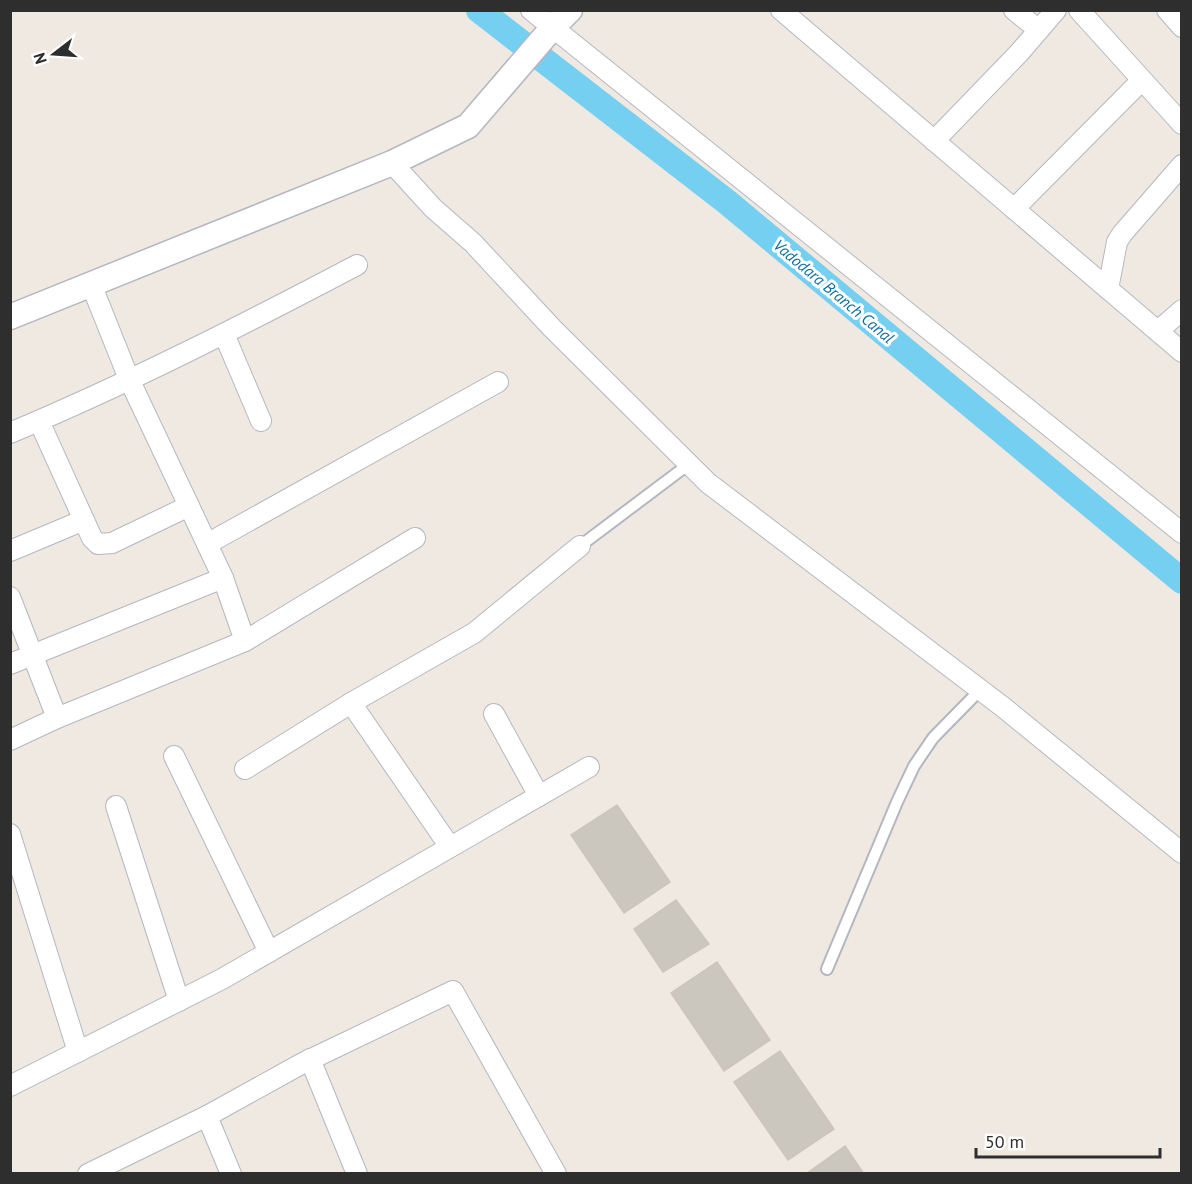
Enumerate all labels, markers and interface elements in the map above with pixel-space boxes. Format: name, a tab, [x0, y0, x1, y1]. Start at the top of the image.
north arrow	[24, 24, 84, 84]
text: N	[29, 50, 51, 66]
water label: Vadodara Branch Canal	[770, 235, 899, 348]
scale bar	[976, 1121, 1160, 1159]
text: 50 m	[985, 1130, 1024, 1153]

